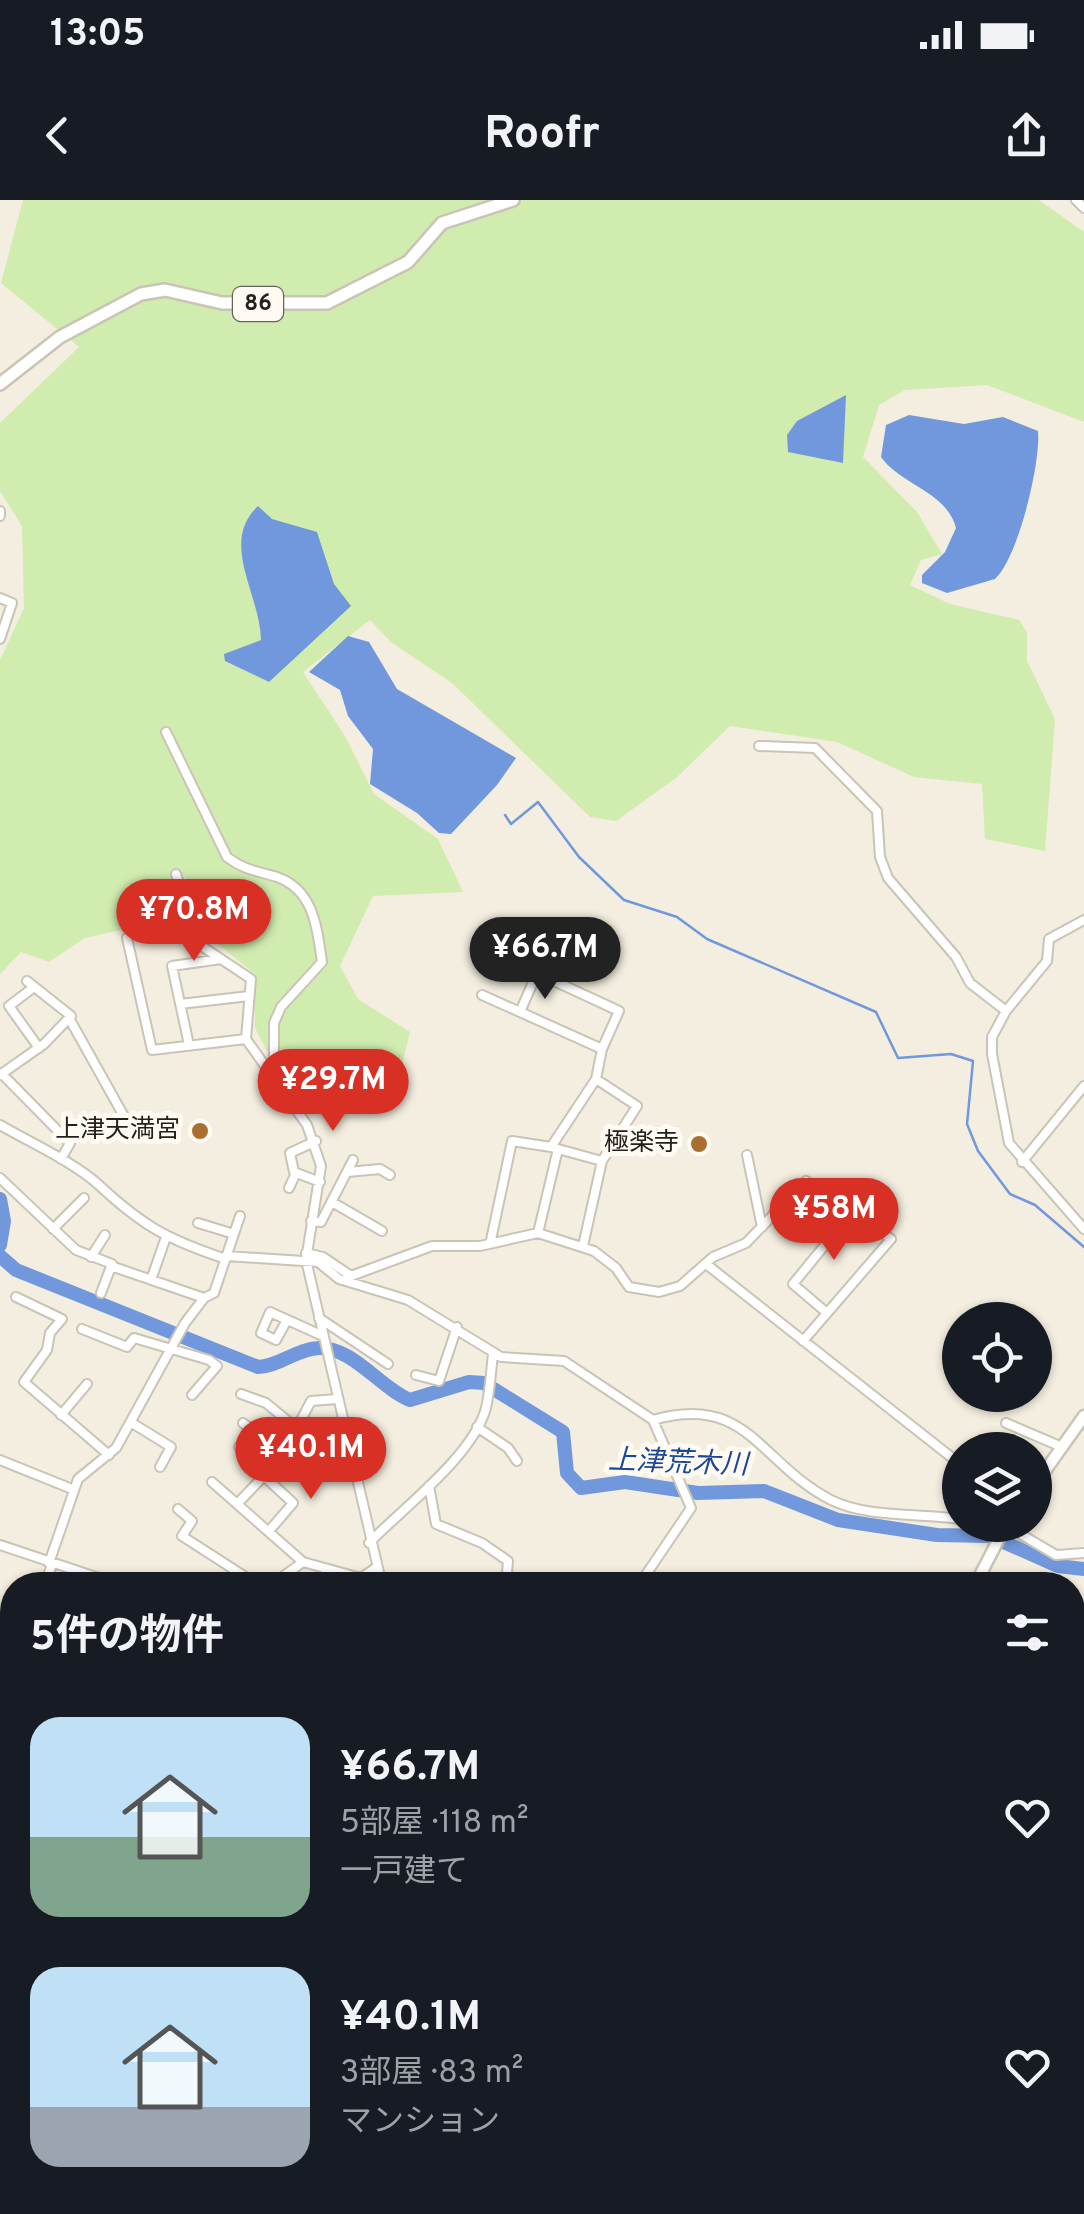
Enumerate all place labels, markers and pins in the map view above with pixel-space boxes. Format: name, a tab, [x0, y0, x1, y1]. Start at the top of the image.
pin: ¥70.8M	[113, 879, 275, 964]
pin: ¥66.7M	[464, 917, 626, 1002]
pin: ¥29.7M	[252, 1049, 414, 1134]
place label: 上津天満宮	[55, 1115, 180, 1147]
marker: 上津天満宮	[189, 1120, 211, 1142]
place label: 極楽寺	[604, 1128, 679, 1160]
marker: 極楽寺	[688, 1133, 710, 1155]
pin: ¥58M	[775, 1178, 893, 1263]
pin: ¥40.1M	[230, 1417, 392, 1502]

